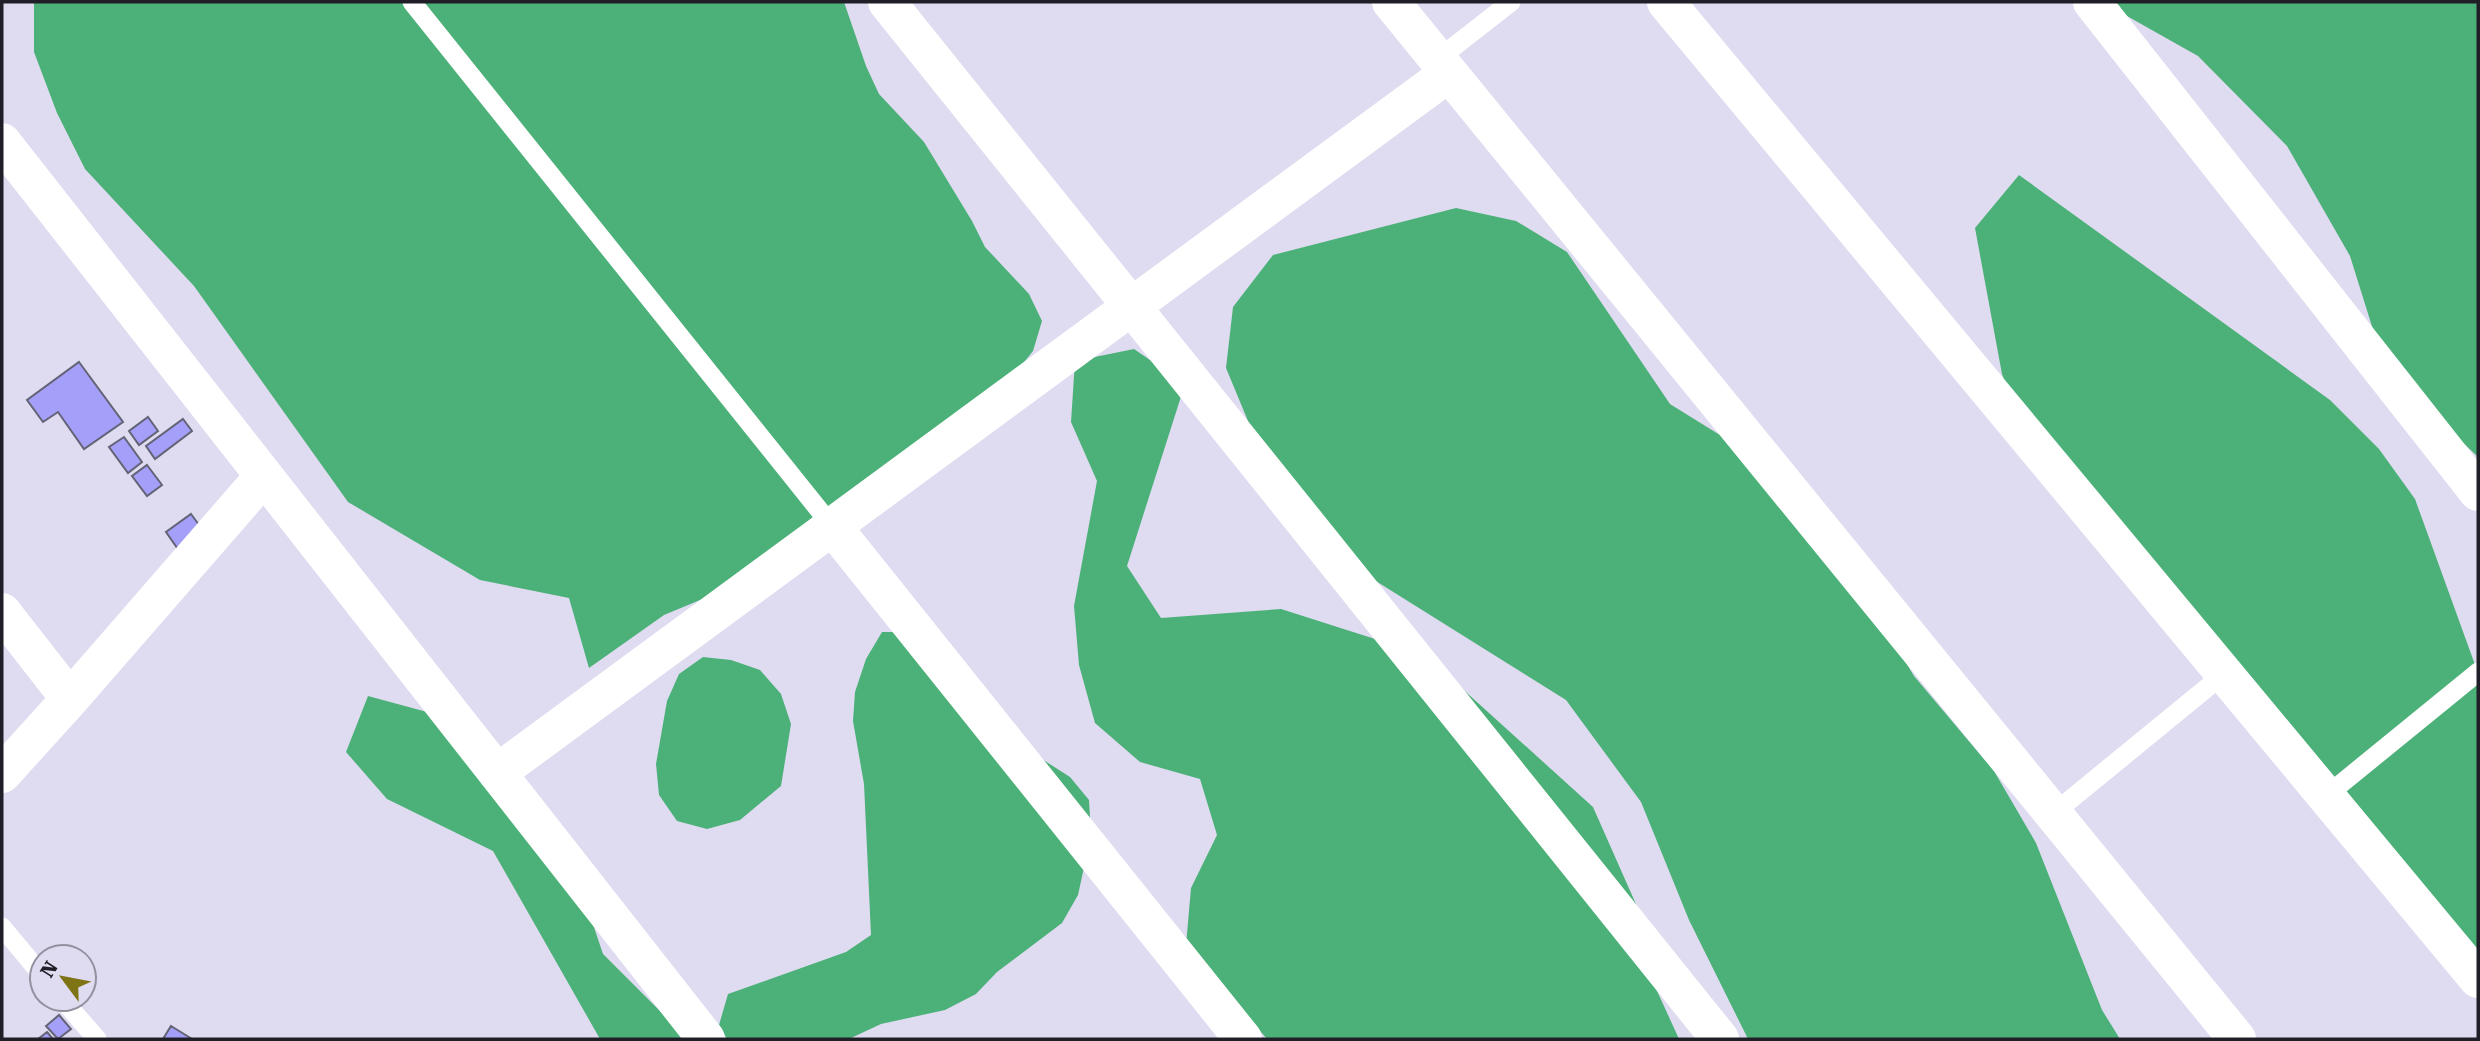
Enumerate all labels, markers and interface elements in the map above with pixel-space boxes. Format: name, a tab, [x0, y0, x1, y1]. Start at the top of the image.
north arrow	[28, 943, 98, 1013]
text: N	[35, 957, 63, 982]

